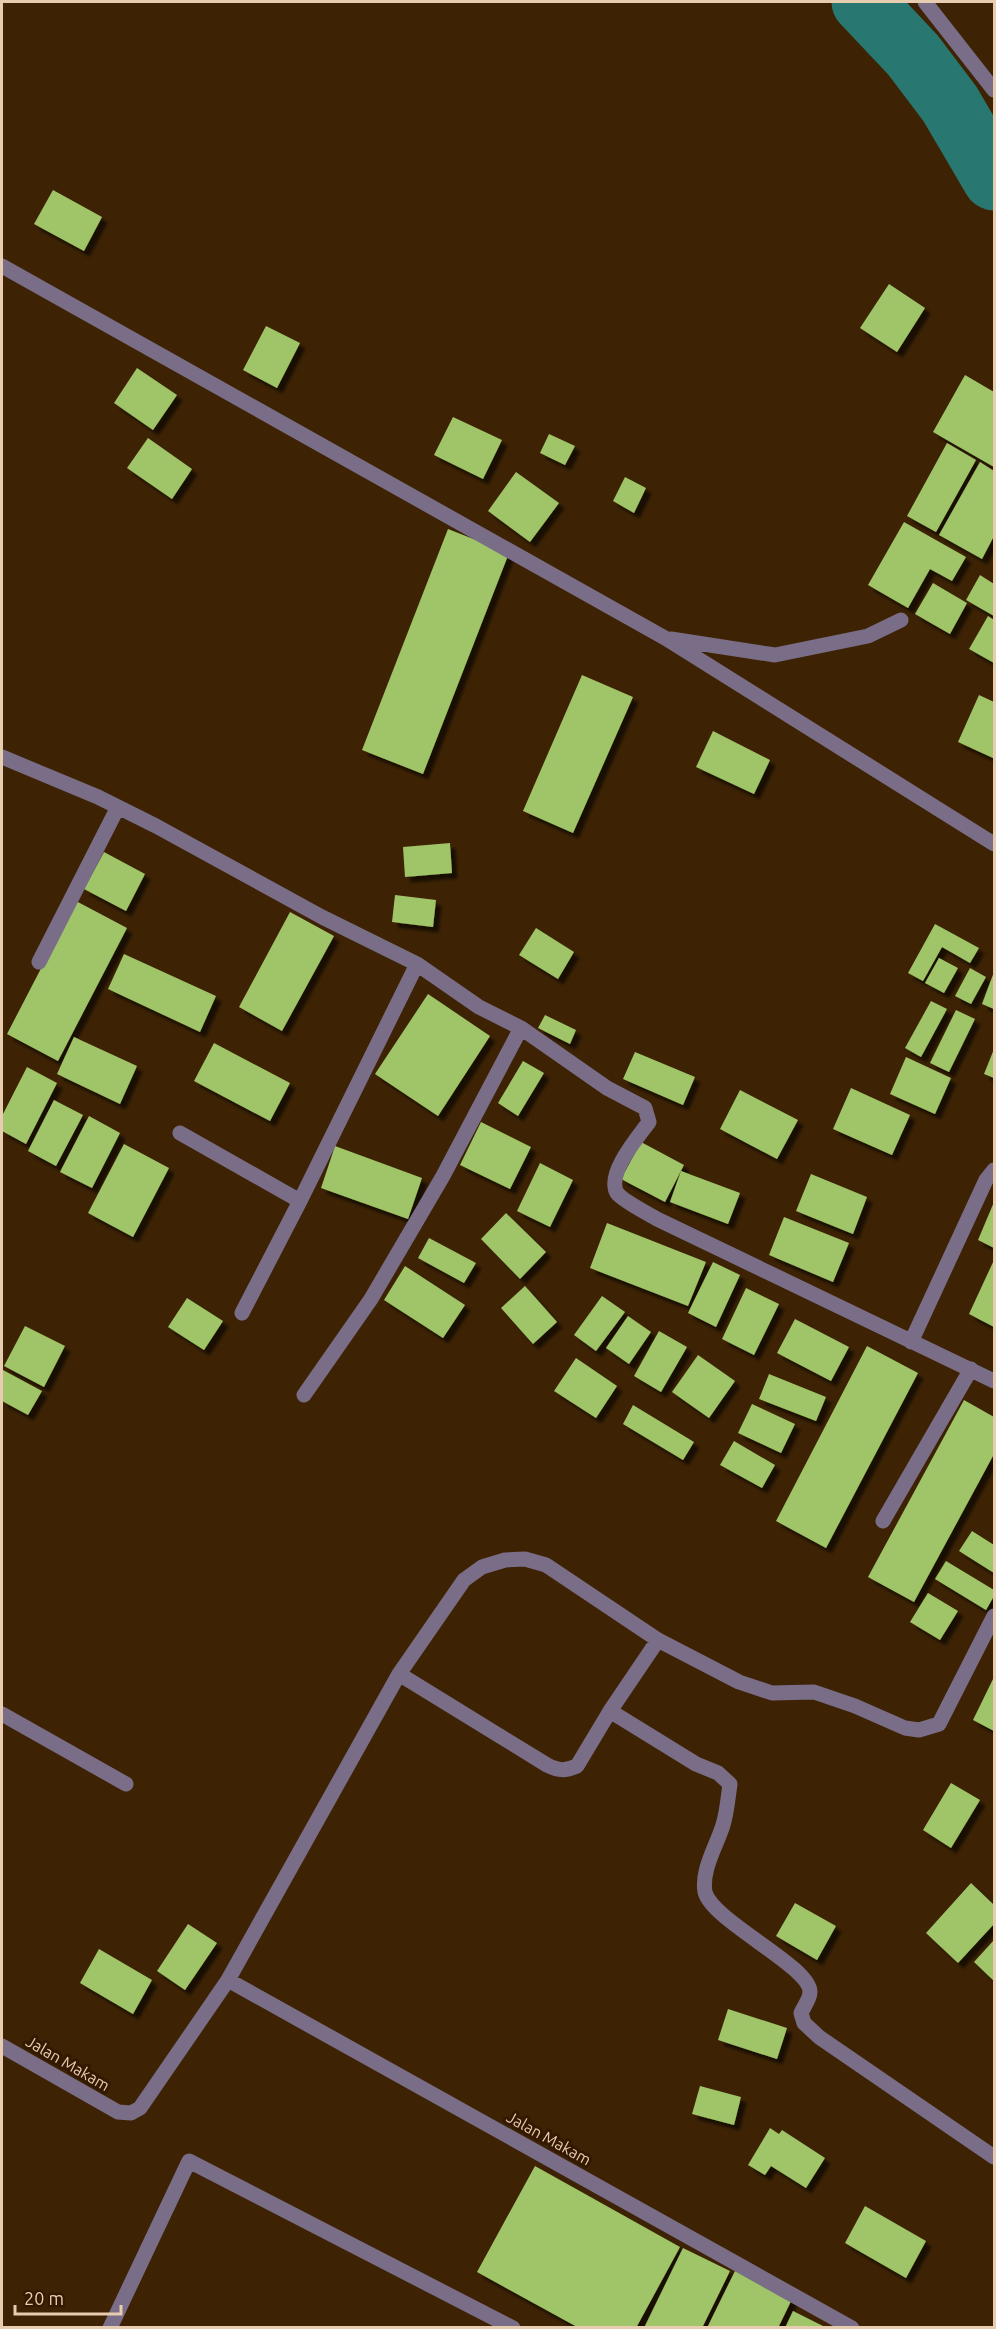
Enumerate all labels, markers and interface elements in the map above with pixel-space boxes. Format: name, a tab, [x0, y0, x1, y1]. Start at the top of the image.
street label: Jalan Makam	[23, 2032, 113, 2094]
street label: Jalan Makam	[504, 2107, 594, 2169]
scale bar	[15, 2278, 122, 2316]
text: 20 m	[24, 2288, 64, 2308]

